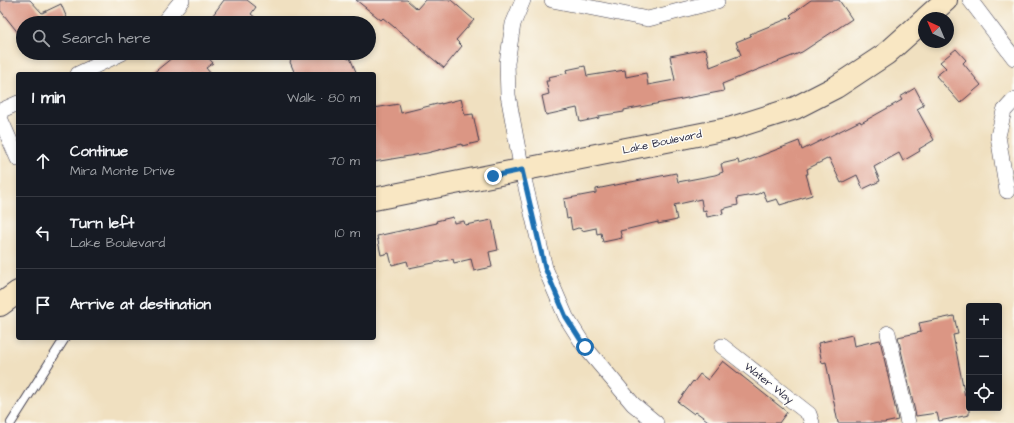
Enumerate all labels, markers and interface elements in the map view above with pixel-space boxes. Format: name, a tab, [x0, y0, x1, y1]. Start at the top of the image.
north arrow	[918, 12, 954, 48]
search box	[16, 16, 376, 60]
icon: search	[30, 27, 52, 49]
text: Search here	[62, 28, 151, 49]
text: 1 min	[32, 86, 65, 110]
text: Walk · 80 m	[287, 89, 360, 107]
street label: Lake Boulevard	[621, 126, 703, 158]
text: Continue	[70, 141, 128, 162]
icon: ahead	[32, 150, 54, 172]
text: 70 m	[328, 152, 360, 170]
text: Mira Monte Drive	[70, 162, 175, 180]
route end	[484, 167, 502, 185]
text: Turn left	[70, 213, 134, 234]
icon: left	[32, 222, 54, 244]
text: 10 m	[335, 224, 360, 242]
text: Lake Boulevard	[70, 234, 165, 252]
icon: arrive	[32, 294, 54, 316]
text: Arrive at destination	[70, 294, 211, 315]
map controls	[966, 303, 1002, 411]
button: +	[966, 303, 1002, 339]
route start	[576, 338, 594, 356]
button: −	[966, 339, 1002, 375]
street label: Water Way	[741, 359, 797, 408]
button: locate	[966, 375, 1002, 411]

